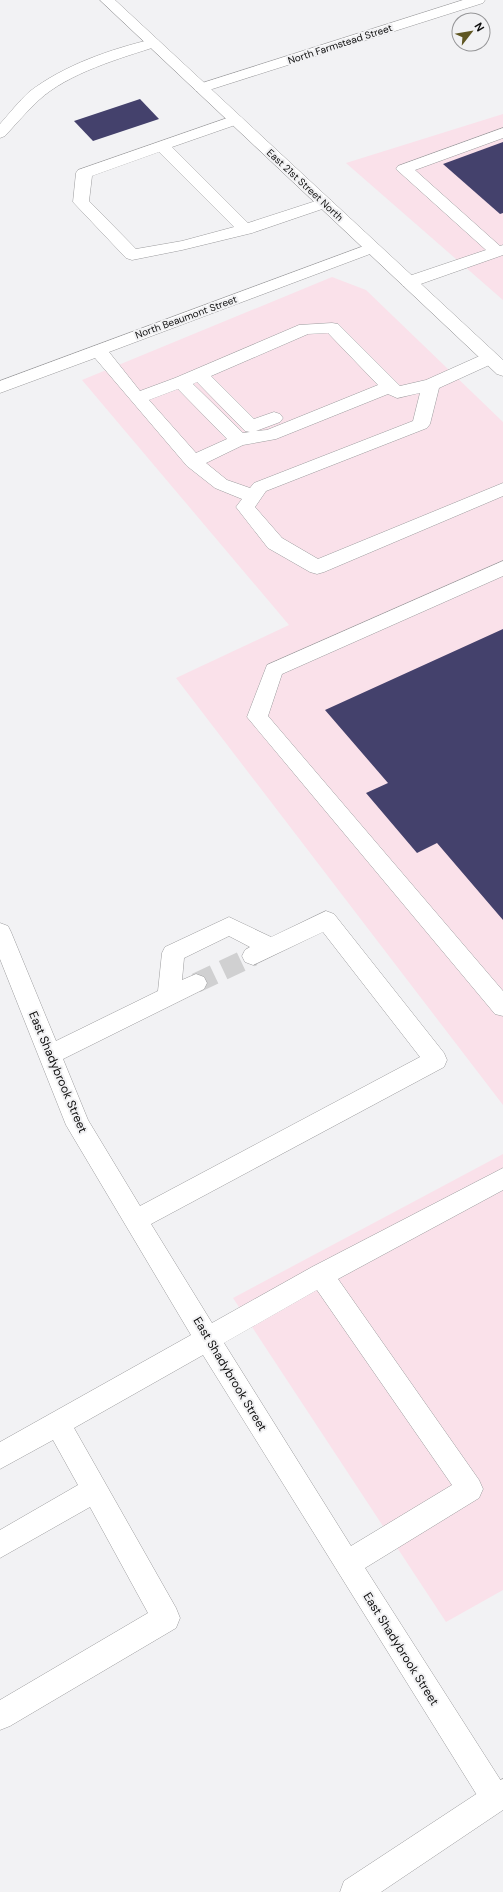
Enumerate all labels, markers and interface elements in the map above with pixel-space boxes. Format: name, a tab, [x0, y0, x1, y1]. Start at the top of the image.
north arrow	[451, 12, 491, 52]
text: N	[472, 20, 488, 34]
street label: North Farmstead Street	[286, 21, 394, 67]
street label: East 21st Street North	[264, 146, 346, 224]
street label: North Beaumont Street	[133, 293, 239, 341]
street label: East Shadybrook Street	[25, 1009, 91, 1136]
street label: East Shadybrook Street	[189, 1314, 271, 1434]
street label: East Shadybrook Street	[360, 1589, 443, 1709]

